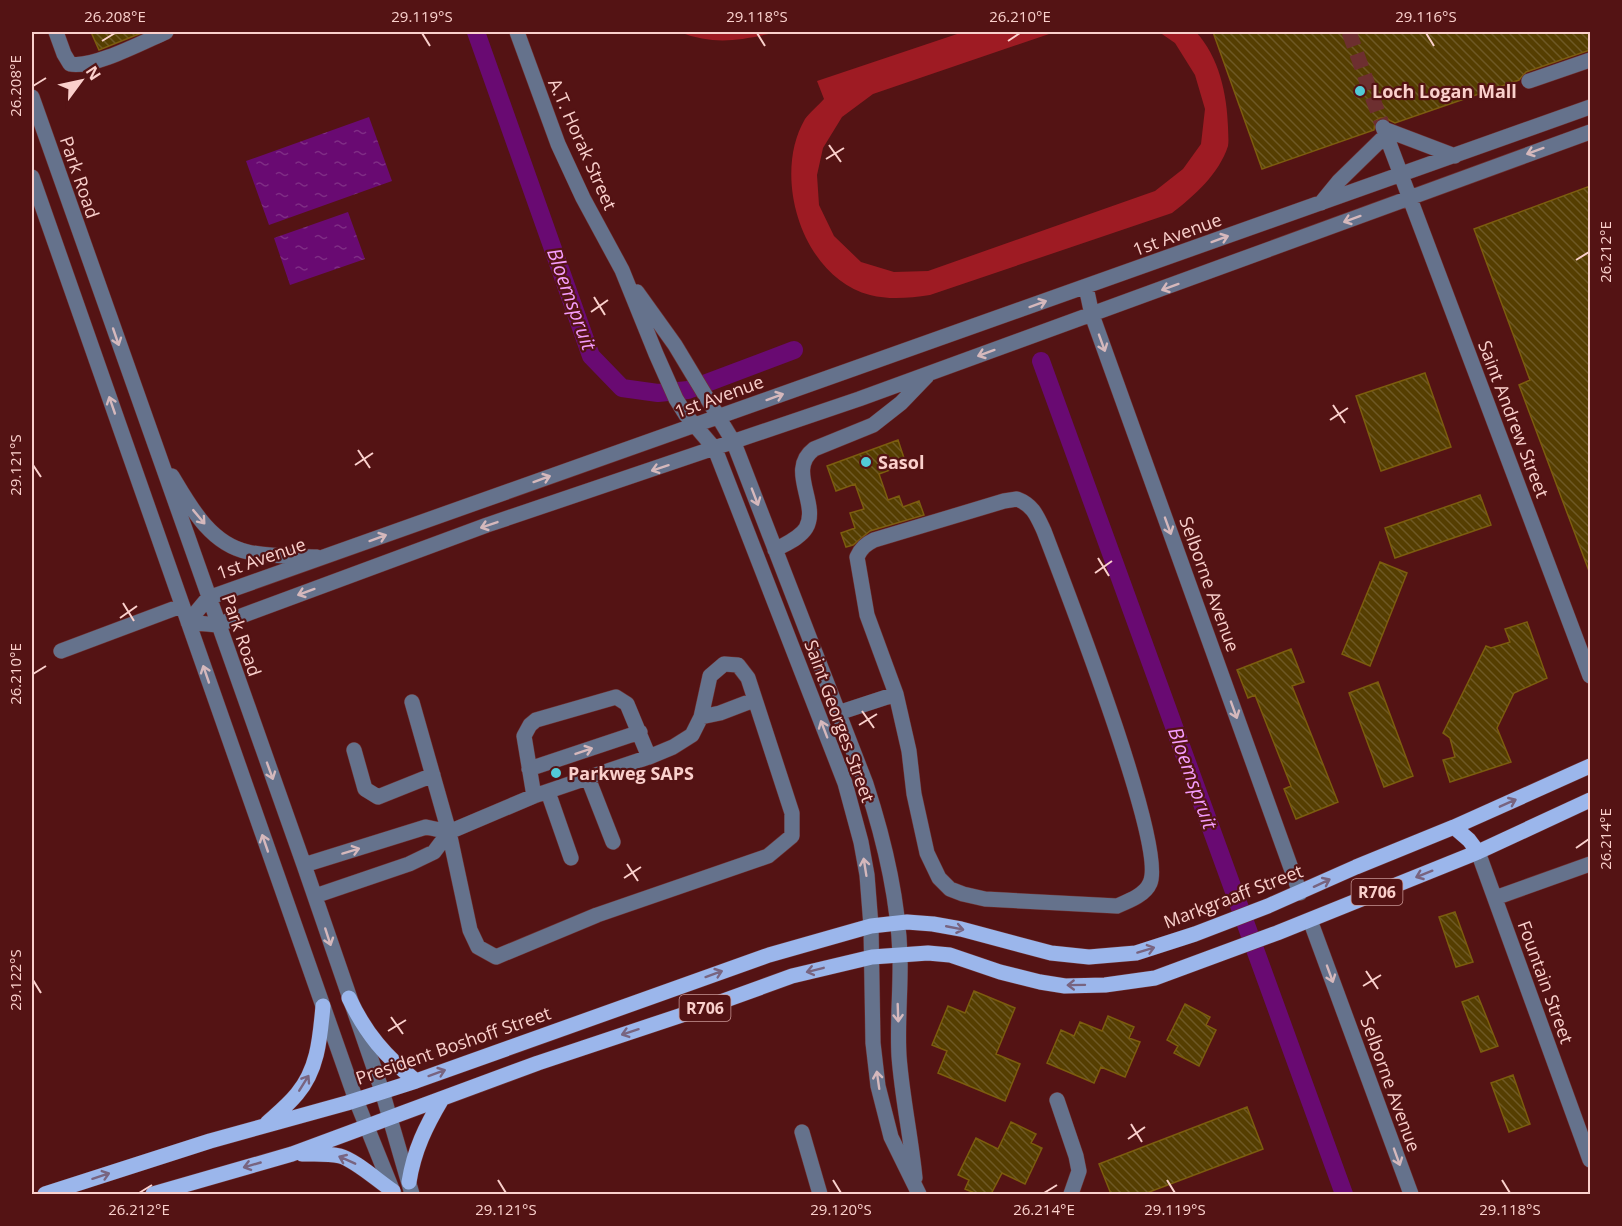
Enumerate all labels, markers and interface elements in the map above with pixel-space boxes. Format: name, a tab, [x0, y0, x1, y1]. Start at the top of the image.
text: 26.208°E	[84, 6, 146, 26]
text: 29.119°S	[391, 6, 453, 26]
text: 29.118°S	[726, 6, 788, 26]
text: 26.210°E	[989, 6, 1051, 26]
text: 29.116°S	[1395, 6, 1457, 26]
north arrow	[51, 51, 111, 111]
text: 26.208°E	[5, 55, 25, 117]
text: N	[81, 61, 106, 84]
street label: A.T. Horak Street	[543, 75, 623, 213]
place label: Loch Logan Mall	[1372, 79, 1517, 103]
marker: Loch Logan Mall	[1353, 84, 1367, 98]
street label: Park Road	[55, 133, 105, 221]
one-way arrow	[1527, 147, 1545, 158]
street label: 1st Avenue	[1129, 207, 1225, 261]
one-way arrow	[1344, 214, 1362, 225]
text: 26.212°E	[1595, 221, 1615, 283]
one-way arrow	[1210, 233, 1229, 244]
water label: Bloemspruit	[541, 244, 603, 355]
one-way arrow	[1161, 282, 1179, 293]
one-way arrow	[1028, 297, 1047, 308]
one-way arrow	[112, 327, 123, 346]
one-way arrow	[1098, 333, 1109, 352]
street label: Saint Andrew Street	[1473, 337, 1555, 501]
one-way arrow	[977, 349, 996, 360]
street label: 1st Avenue	[671, 369, 767, 423]
one-way arrow	[765, 391, 784, 402]
one-way arrow	[105, 396, 116, 415]
text: 29.121°S	[5, 434, 25, 496]
place label: Sasol	[878, 450, 924, 474]
marker: Sasol	[859, 455, 873, 469]
one-way arrow	[651, 463, 670, 474]
one-way arrow	[533, 473, 551, 484]
one-way arrow	[750, 488, 761, 506]
one-way arrow	[192, 509, 206, 524]
street label: Selborne Avenue	[1174, 513, 1246, 655]
one-way arrow	[1164, 516, 1175, 535]
one-way arrow	[480, 520, 499, 531]
one-way arrow	[368, 531, 387, 542]
street label: 1st Avenue	[213, 532, 309, 584]
one-way arrow	[297, 587, 316, 598]
street label: Park Road	[217, 591, 267, 679]
street label: Saint Georges Street	[799, 636, 881, 806]
text: 26.210°E	[5, 643, 25, 705]
one-way arrow	[200, 665, 211, 684]
one-way arrow	[1230, 700, 1241, 719]
one-way arrow	[818, 720, 829, 738]
water label: Bloemspruit	[1162, 723, 1224, 834]
one-way arrow	[574, 744, 593, 755]
place label: Parkweg SAPS	[568, 761, 694, 785]
one-way arrow	[265, 762, 276, 780]
marker: Parkweg SAPS	[549, 766, 563, 780]
one-way arrow	[1498, 797, 1516, 808]
text: 26.214°E	[1595, 808, 1615, 870]
one-way arrow	[259, 834, 270, 853]
one-way arrow	[341, 844, 360, 855]
one-way arrow	[860, 858, 871, 878]
street label: Markgraaff Street	[1160, 858, 1306, 934]
one-way arrow	[1415, 869, 1433, 880]
one-way arrow	[1312, 876, 1330, 888]
road number: R706	[1352, 879, 1402, 905]
street label: Fountain Street	[1513, 917, 1579, 1047]
one-way arrow	[944, 923, 964, 934]
one-way arrow	[323, 927, 334, 946]
one-way arrow	[1136, 944, 1155, 955]
text: 29.122°S	[5, 949, 25, 1011]
one-way arrow	[806, 965, 825, 977]
one-way arrow	[1325, 965, 1336, 983]
one-way arrow	[704, 967, 723, 978]
one-way arrow	[1067, 980, 1087, 991]
road number: R706	[680, 995, 730, 1021]
street label: President Boshoff Street	[352, 1000, 554, 1090]
one-way arrow	[892, 1003, 904, 1023]
street label: Selborne Avenue	[1355, 1013, 1427, 1155]
one-way arrow	[622, 1028, 640, 1039]
one-way arrow	[427, 1067, 446, 1078]
one-way arrow	[872, 1071, 883, 1091]
one-way arrow	[299, 1075, 311, 1092]
one-way arrow	[1393, 1148, 1404, 1166]
one-way arrow	[338, 1153, 356, 1165]
one-way arrow	[243, 1160, 262, 1171]
one-way arrow	[91, 1170, 110, 1181]
text: 26.212°E	[108, 1199, 170, 1219]
text: 29.121°S	[475, 1199, 537, 1219]
text: 29.120°S	[810, 1199, 872, 1219]
text: 26.214°E	[1013, 1199, 1075, 1219]
text: 29.119°S	[1144, 1199, 1206, 1219]
text: 29.118°S	[1479, 1199, 1541, 1219]

